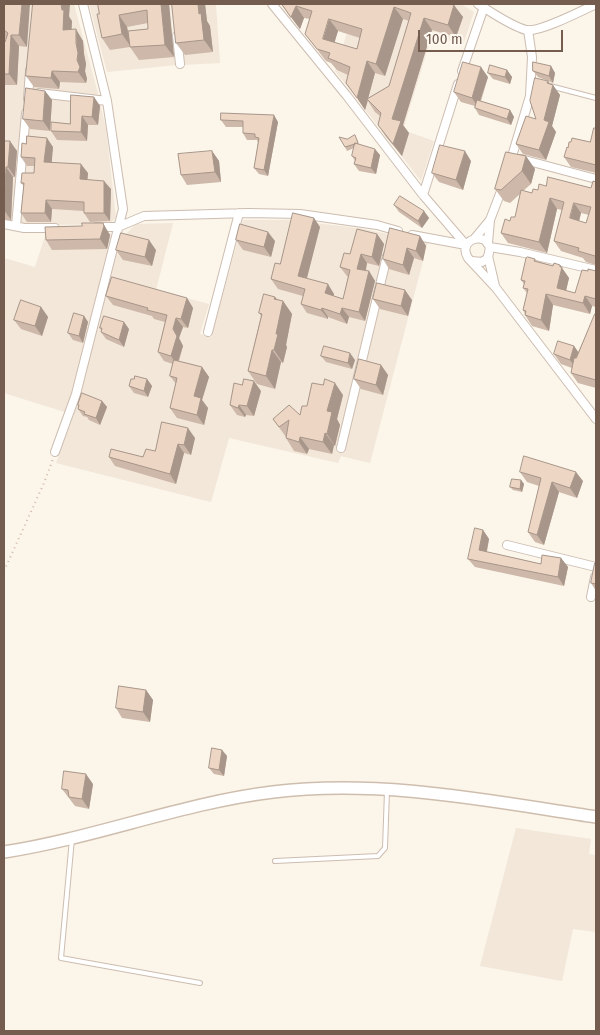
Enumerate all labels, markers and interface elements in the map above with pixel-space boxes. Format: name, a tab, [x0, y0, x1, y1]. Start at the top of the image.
scale bar	[420, 20, 565, 52]
text: 100 m	[426, 30, 463, 48]

